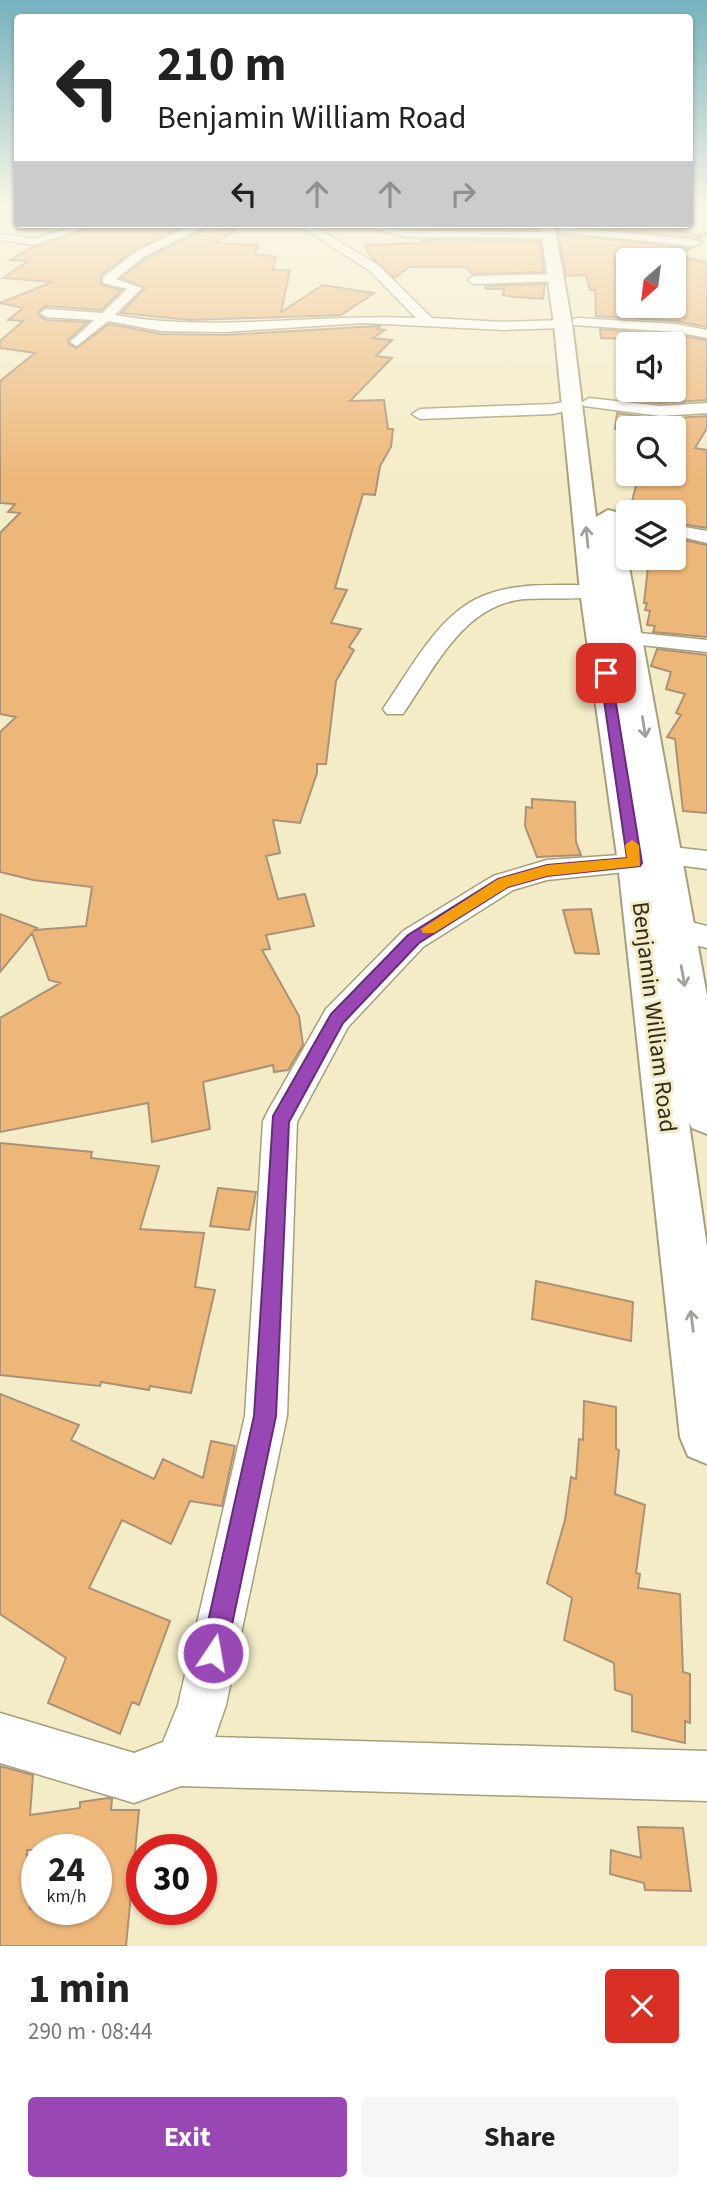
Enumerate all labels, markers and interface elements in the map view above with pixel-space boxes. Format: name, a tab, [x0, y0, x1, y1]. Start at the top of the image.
text: 210 m	[157, 30, 286, 100]
icon: left	[42, 42, 133, 133]
text: Benjamin William Road	[157, 95, 466, 141]
icon: left	[225, 175, 263, 213]
icon: ahead	[298, 175, 336, 213]
icon: ahead	[371, 175, 409, 213]
icon: right	[444, 175, 482, 213]
north arrow	[616, 248, 686, 318]
map controls	[616, 248, 686, 570]
button: sound	[616, 332, 686, 402]
button: search	[616, 416, 686, 486]
button: layers	[616, 500, 686, 570]
one-way arrow	[580, 526, 593, 549]
pin	[576, 643, 636, 703]
icon: arrive	[587, 654, 625, 692]
one-way arrow	[638, 715, 651, 738]
street label: Benjamin William Road	[622, 900, 686, 1134]
one-way arrow	[677, 964, 690, 986]
one-way arrow	[686, 1310, 699, 1333]
position arrow	[176, 1616, 250, 1690]
speed limit sign: 30	[126, 1834, 217, 1925]
text: 24	[48, 1845, 85, 1895]
text: km/h	[47, 1884, 86, 1909]
text: 1 min	[28, 1959, 130, 2019]
button: close	[605, 1969, 679, 2043]
text: 290 m · 08:44	[28, 2015, 152, 2048]
button: Exit	[28, 2097, 347, 2177]
button: Share	[361, 2097, 679, 2177]

